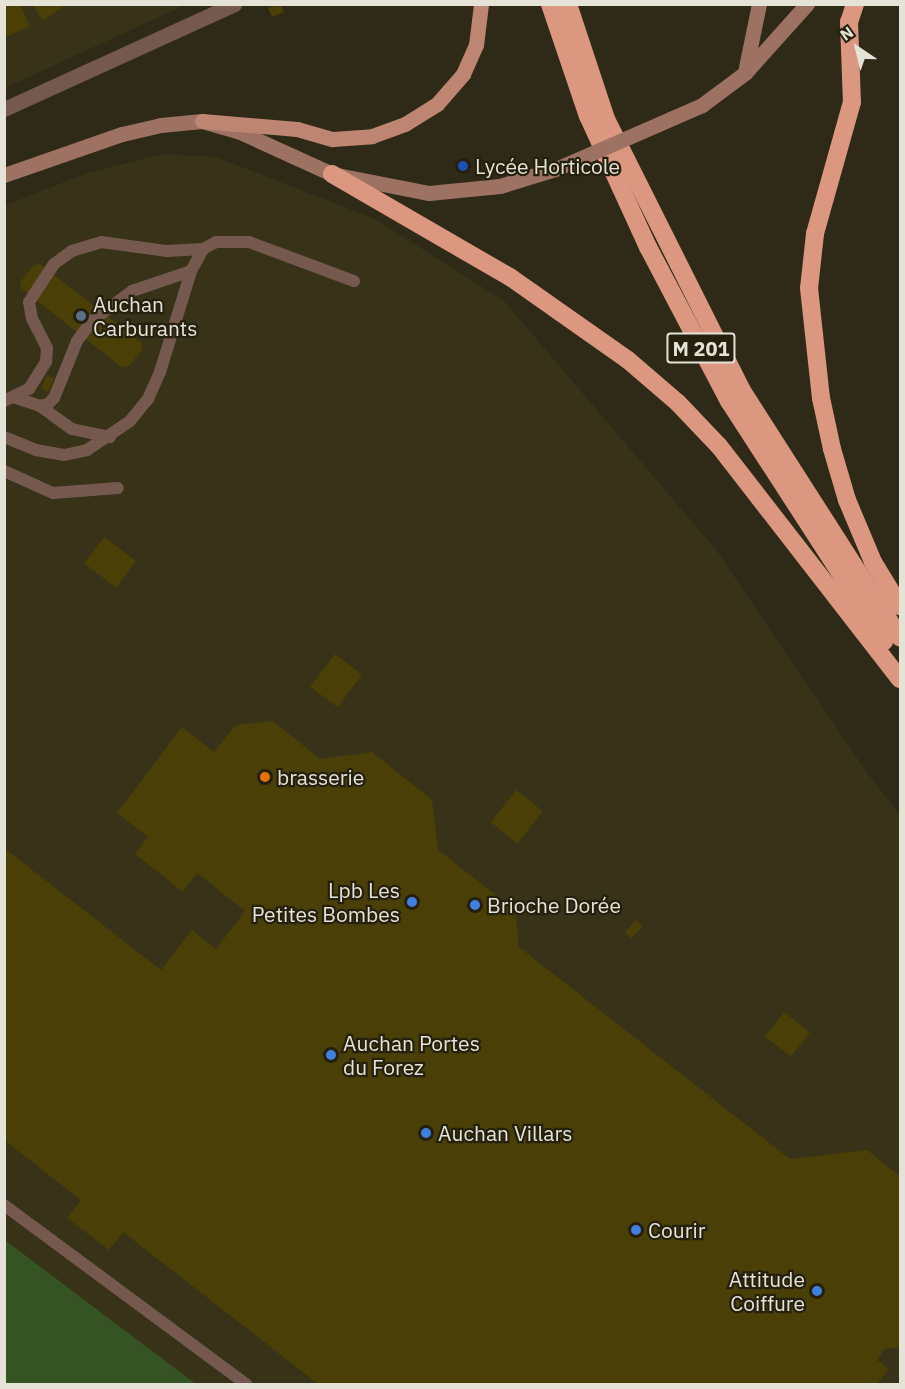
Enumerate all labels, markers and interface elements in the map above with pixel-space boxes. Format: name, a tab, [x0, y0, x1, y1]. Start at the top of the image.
north arrow	[827, 18, 887, 78]
text: N	[836, 22, 857, 45]
place label: Lycée Horticole	[475, 153, 620, 179]
marker: Lycée Horticole	[456, 159, 470, 173]
place label: Auchan Carburants	[93, 291, 197, 341]
marker: Auchan Carburants	[74, 309, 88, 323]
road number: M 201	[665, 331, 737, 365]
place label: brasserie	[277, 764, 364, 790]
marker: brasserie	[258, 770, 272, 784]
place label: Lpb Les Petites Bombes	[252, 877, 400, 927]
place label: Brioche Dorée	[487, 892, 621, 918]
marker: Lpb Les Petites Bombes	[405, 895, 419, 909]
marker: Brioche Dorée	[468, 898, 482, 912]
place label: Auchan Portes du Forez	[343, 1030, 480, 1080]
marker: Auchan Portes du Forez	[324, 1048, 338, 1062]
place label: Auchan Villars	[438, 1120, 572, 1146]
marker: Auchan Villars	[419, 1126, 433, 1140]
place label: Courir	[648, 1217, 705, 1243]
marker: Courir	[629, 1223, 643, 1237]
place label: Attitude Coiffure	[729, 1266, 805, 1316]
marker: Attitude Coiffure	[810, 1284, 824, 1298]

